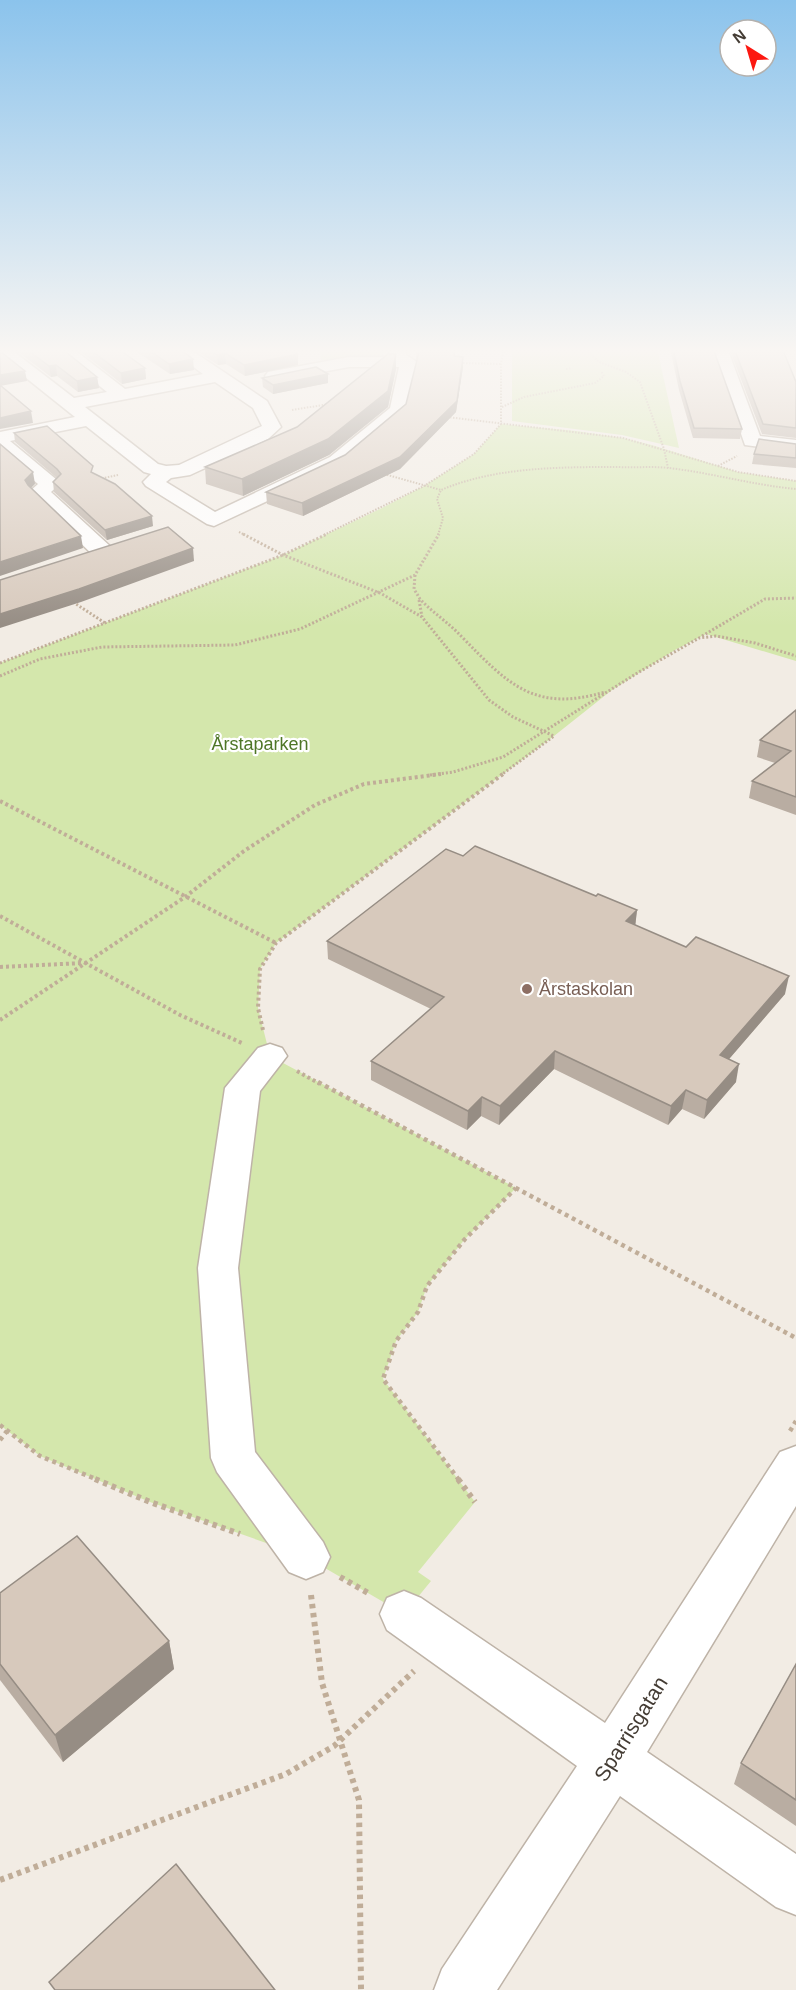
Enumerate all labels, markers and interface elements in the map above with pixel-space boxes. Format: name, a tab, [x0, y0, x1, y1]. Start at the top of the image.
north arrow	[718, 18, 778, 78]
text: N	[730, 26, 749, 47]
park label: Årstaparken	[211, 734, 309, 754]
place label: Årstaskolan	[539, 979, 633, 999]
marker: Årstaskolan	[520, 982, 534, 996]
street label: Sparrisgatan	[589, 1672, 672, 1785]

